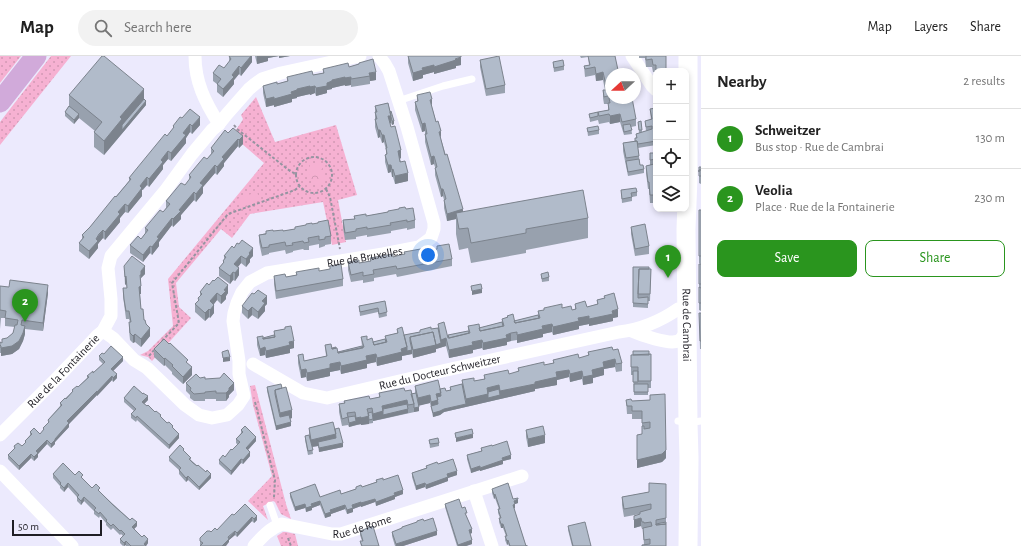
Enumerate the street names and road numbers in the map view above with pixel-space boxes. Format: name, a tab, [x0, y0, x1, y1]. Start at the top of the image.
street label: Rue de Bruxelles	[326, 244, 403, 269]
street label: Rue de Cambrai	[681, 288, 693, 362]
street label: Rue de la Fontainerie	[25, 332, 101, 410]
street label: Rue du Docteur Schweitzer	[378, 352, 502, 392]
street label: Rue de Rome	[332, 512, 393, 540]

